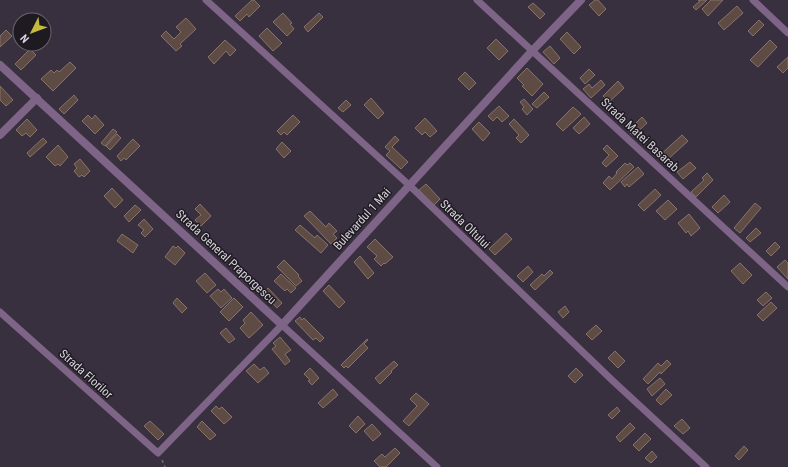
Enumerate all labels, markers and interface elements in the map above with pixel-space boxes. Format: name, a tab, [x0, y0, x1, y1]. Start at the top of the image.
north arrow	[12, 12, 52, 52]
text: N	[18, 31, 32, 45]
street label: Strada Matei Basarab	[598, 95, 682, 175]
street label: Bulevardul 1 Mai	[331, 185, 393, 253]
street label: Strada Oltului	[437, 197, 493, 251]
street label: Strada General Praporgescu	[173, 207, 279, 307]
street label: Strada Florilor	[56, 346, 116, 402]

